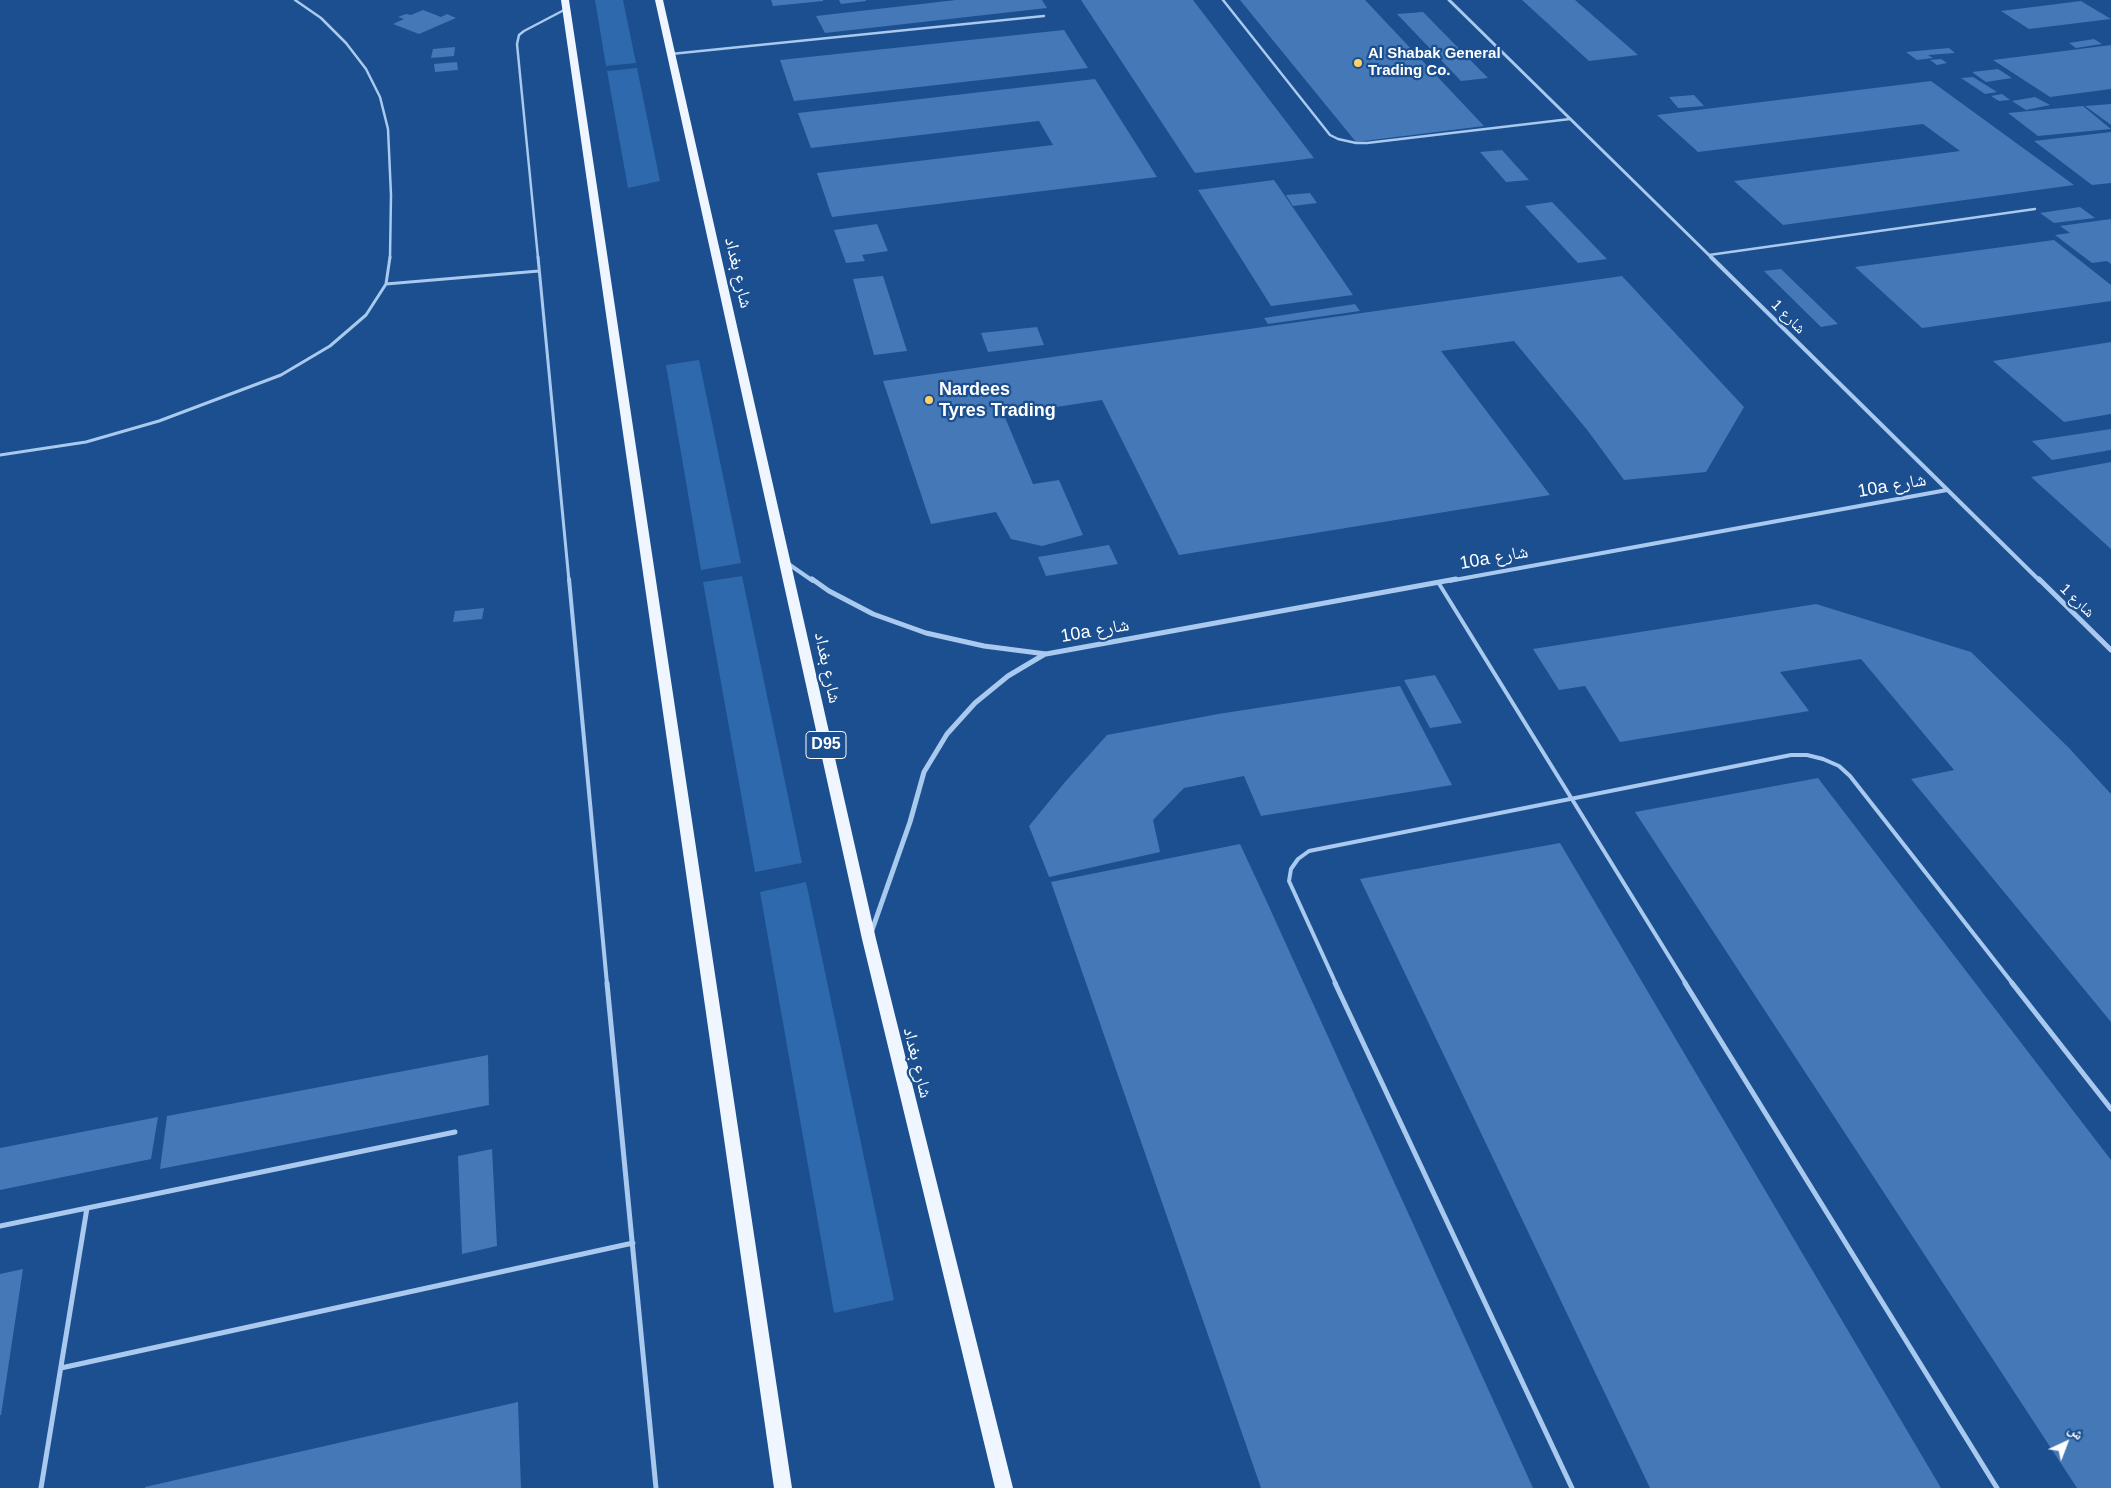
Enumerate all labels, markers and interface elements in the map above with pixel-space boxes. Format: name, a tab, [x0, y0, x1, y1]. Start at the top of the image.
place label: Al Shabak General Trading Co.	[1368, 45, 1501, 80]
marker: Al Shabak General Trading Co.	[1352, 57, 1364, 69]
street label: شارع بغداد	[719, 236, 757, 310]
street label: شارع 1	[1767, 296, 1809, 338]
place label: Nardees Tyres Trading	[939, 379, 1056, 422]
marker: Nardees Tyres Trading	[923, 394, 935, 406]
street label: 10a شارع	[1856, 469, 1928, 503]
street label: 10a شارع	[1458, 541, 1530, 575]
street label: شارع 1	[2056, 580, 2098, 622]
street label: 10a شارع	[1059, 614, 1131, 648]
street label: شارع بغداد	[809, 631, 845, 705]
road number: D95	[806, 732, 846, 758]
street label: شارع بغداد	[898, 1026, 936, 1100]
north arrow	[2041, 1418, 2091, 1468]
text: ش	[2065, 1421, 2087, 1443]

